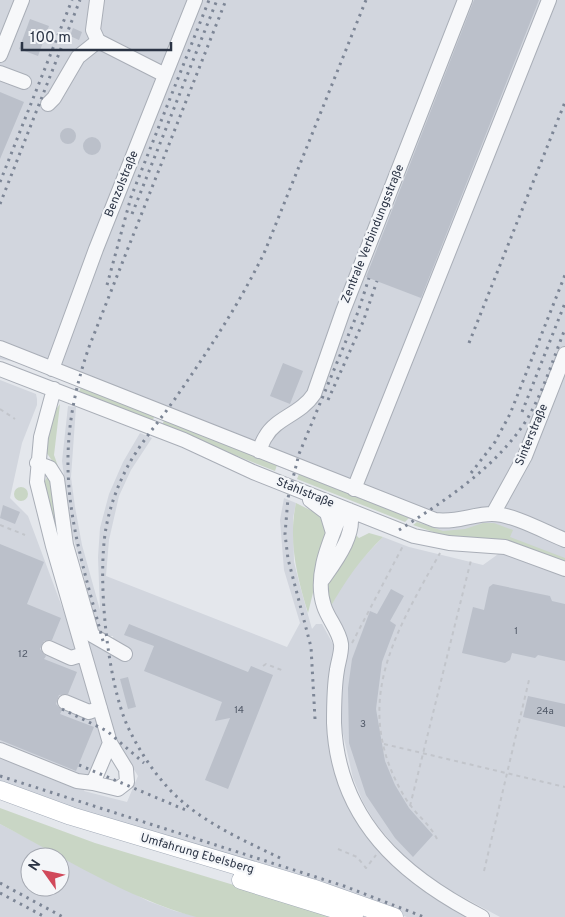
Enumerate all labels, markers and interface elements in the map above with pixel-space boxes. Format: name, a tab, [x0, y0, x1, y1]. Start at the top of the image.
scale bar	[22, 20, 171, 52]
text: 100 m	[30, 29, 71, 48]
street label: Benzolstraße	[101, 148, 143, 220]
street label: Zentrale Verbindungsstraße	[338, 162, 408, 306]
street label: Sinterstraße	[512, 402, 552, 468]
street label: Stahlstraße	[274, 474, 336, 512]
house number: 1	[514, 625, 518, 638]
house number: 12	[18, 648, 28, 661]
house number: 14	[234, 704, 244, 717]
house number: 24a	[536, 705, 554, 718]
house number: 3	[360, 718, 366, 731]
street label: Umfahrung Ebelsberg	[138, 830, 256, 878]
north arrow	[20, 847, 70, 897]
text: N	[25, 857, 45, 875]

